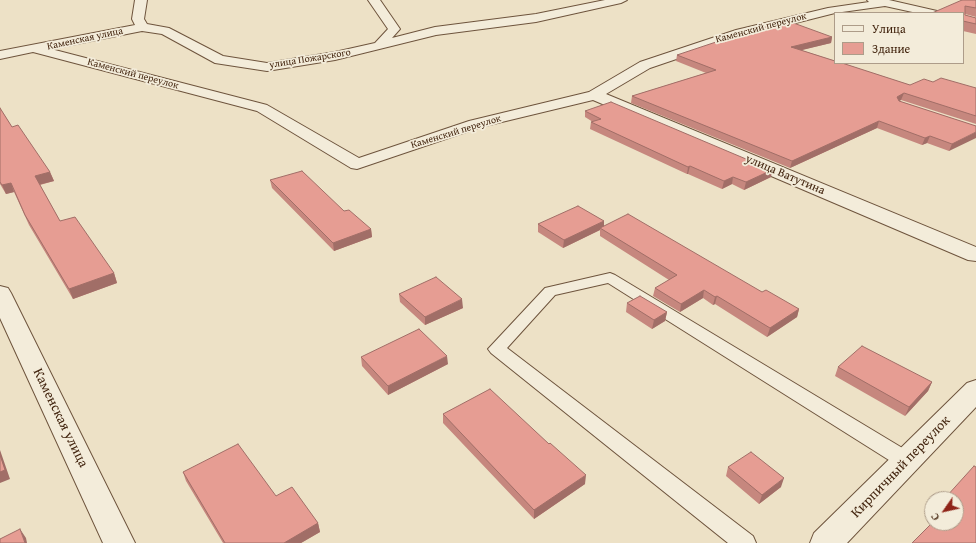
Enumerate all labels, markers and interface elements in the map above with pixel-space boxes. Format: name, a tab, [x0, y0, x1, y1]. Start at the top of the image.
street label: Каменский переулок	[714, 10, 808, 46]
legend	[834, 12, 964, 64]
text: Улица	[872, 20, 906, 37]
street label: Каменская улица	[46, 25, 124, 53]
text: Здание	[872, 40, 910, 57]
street label: улица Пожарского	[268, 47, 352, 71]
street label: Каменский переулок	[86, 56, 180, 92]
street label: Каменский переулок	[409, 113, 503, 151]
street label: улица Ватутина	[743, 152, 827, 198]
street label: Каменская улица	[29, 366, 91, 470]
street label: Кирпичный переулок	[848, 412, 954, 522]
north arrow	[924, 491, 964, 531]
text: С	[927, 510, 943, 524]

